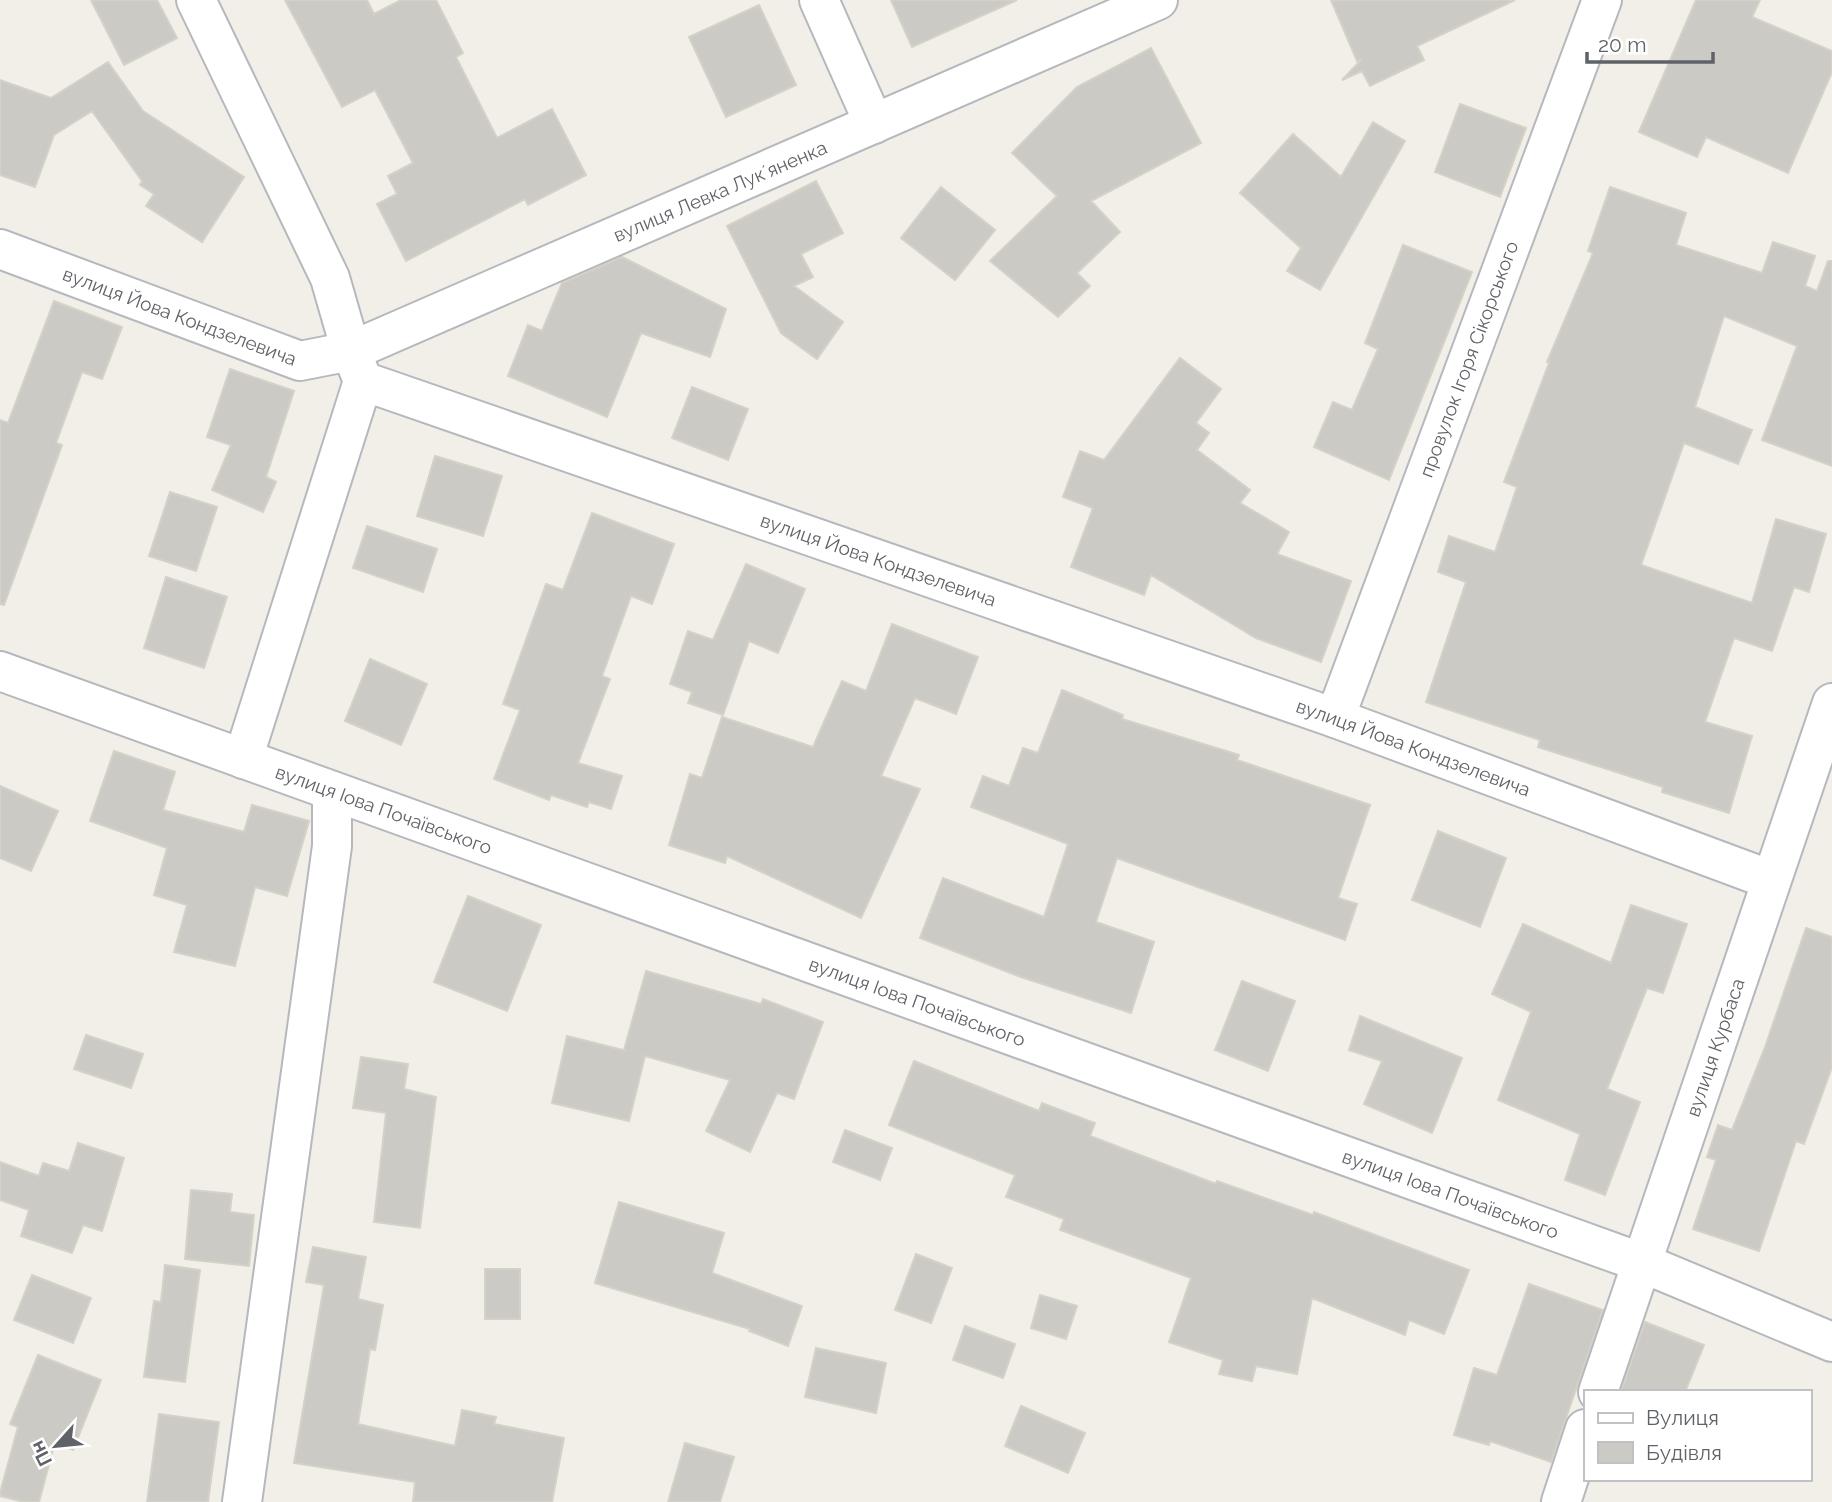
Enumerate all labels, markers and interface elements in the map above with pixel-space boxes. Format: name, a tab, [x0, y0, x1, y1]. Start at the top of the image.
scale bar	[1587, 21, 1713, 65]
text: 20 m	[1598, 32, 1646, 57]
street label: вулиця Левка Лукʼяненка	[610, 136, 830, 246]
street label: провулок Ігоря Сікорського	[1415, 238, 1522, 480]
street label: вулиця Йова Кондзелевича	[60, 262, 300, 370]
street label: вулиця Йова Кондзелевича	[758, 509, 999, 611]
street label: вулиця Йова Кондзелевича	[1293, 694, 1533, 801]
street label: вулиця Іова Почаївського	[273, 760, 495, 858]
street label: вулиця Іова Почаївського	[806, 952, 1028, 1051]
street label: вулиця Курбаса	[1681, 975, 1749, 1119]
street label: вулиця Іова Почаївського	[1340, 1145, 1562, 1243]
legend	[1584, 1390, 1811, 1481]
text: Вулиця	[1646, 1405, 1719, 1430]
north arrow	[21, 1411, 91, 1481]
text: Пн	[25, 1437, 56, 1470]
text: Будівля	[1646, 1440, 1722, 1465]

